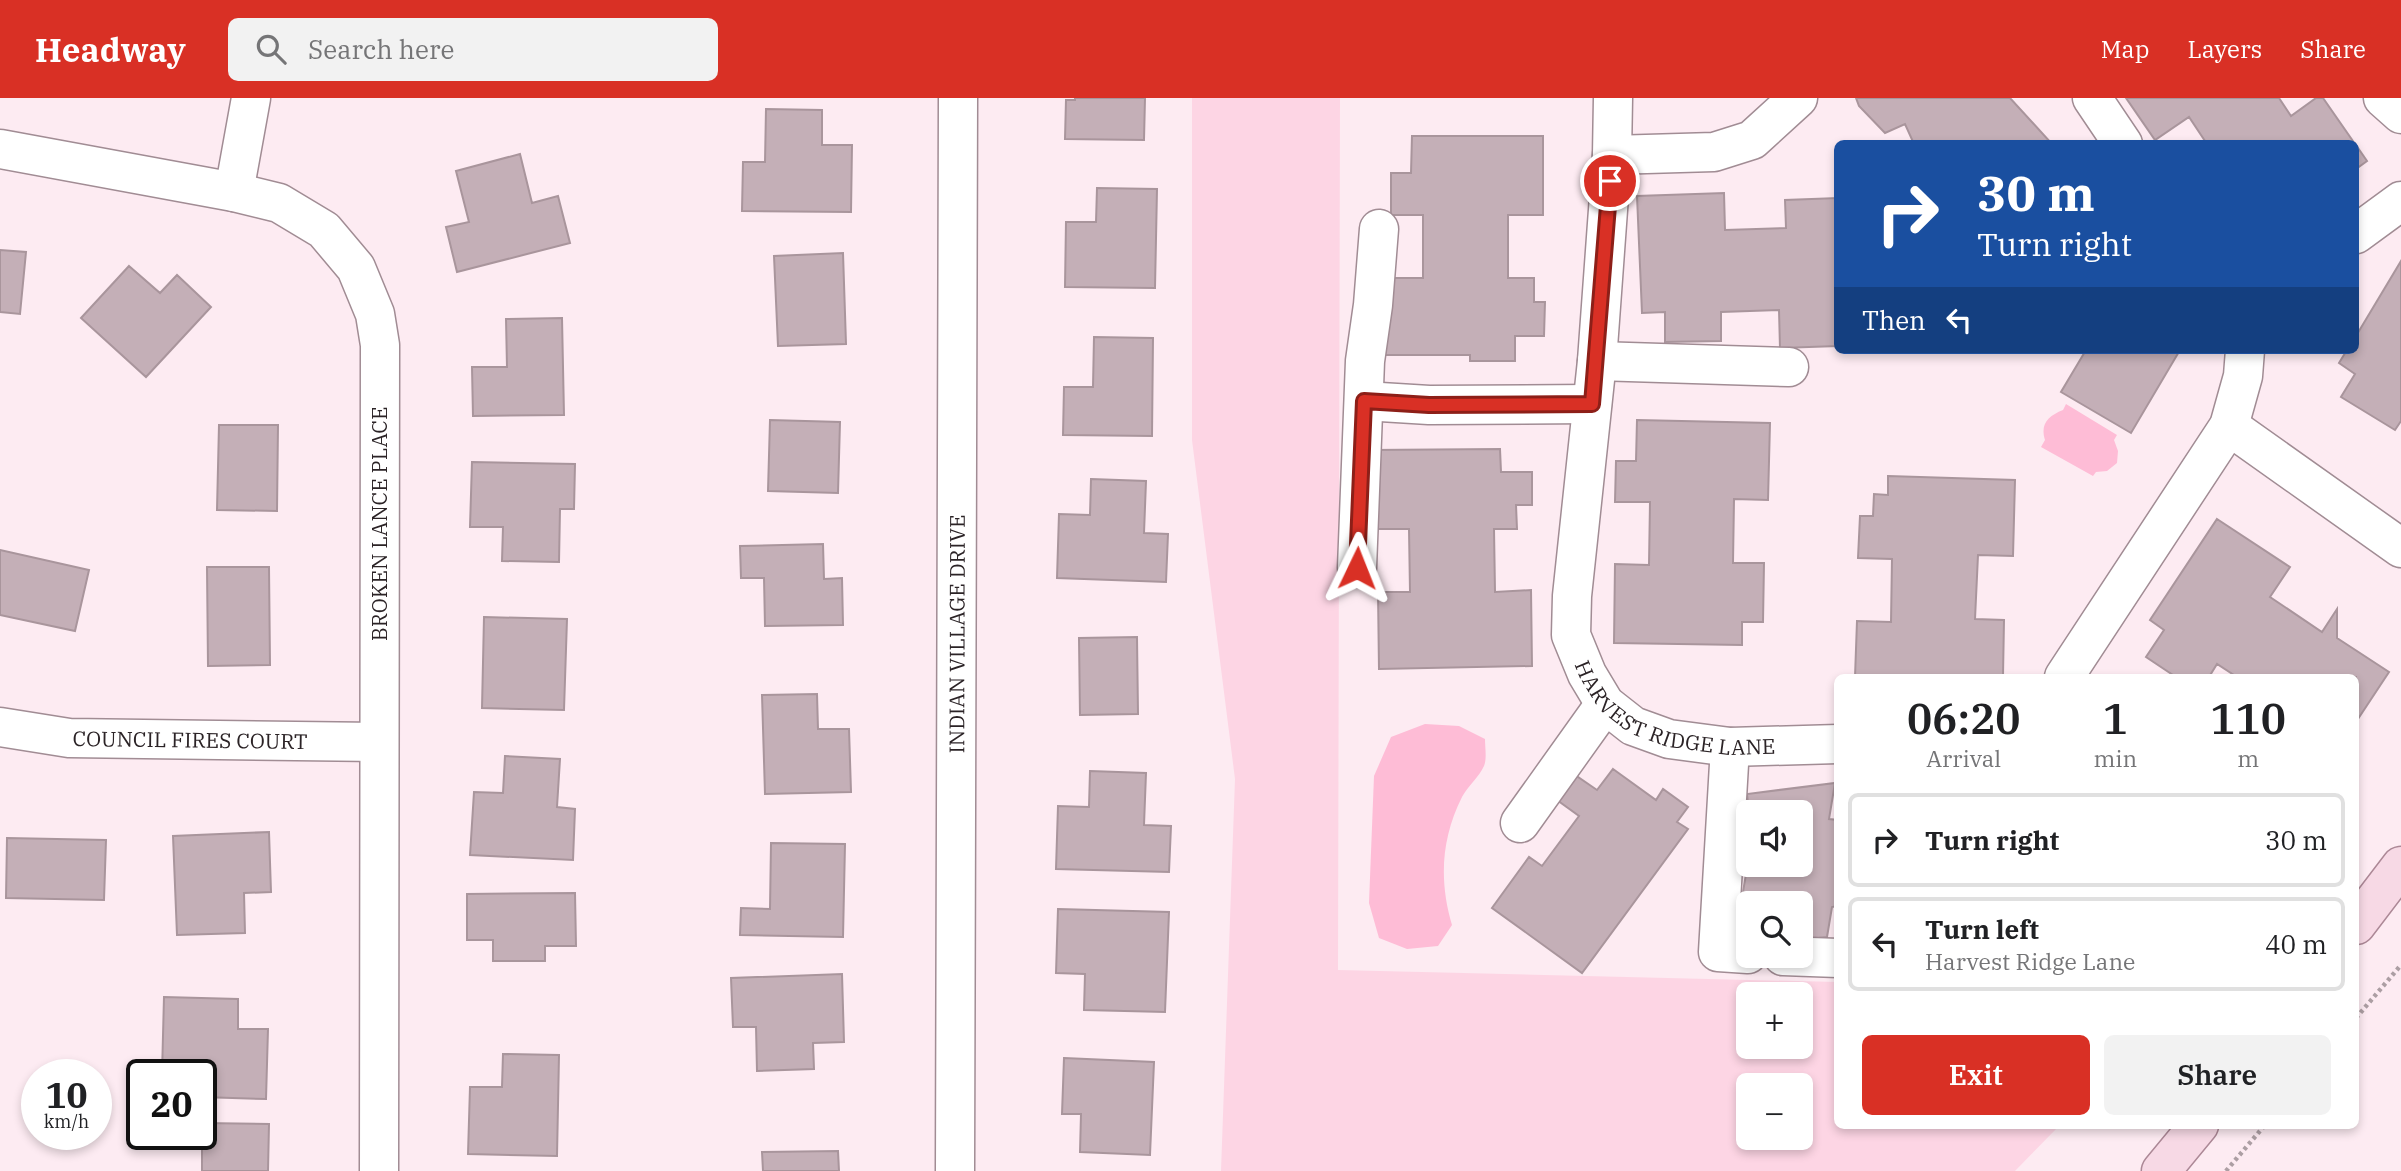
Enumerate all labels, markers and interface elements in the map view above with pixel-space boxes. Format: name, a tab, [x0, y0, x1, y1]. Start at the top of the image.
search box	[228, 18, 718, 81]
text: Headway	[35, 28, 186, 71]
icon: search	[252, 30, 290, 68]
text: Search here	[308, 32, 454, 66]
text: Map	[2101, 33, 2149, 65]
text: Layers	[2187, 33, 2262, 65]
text: Share	[2300, 33, 2366, 65]
pin	[1580, 151, 1640, 211]
text: 30 m	[1977, 161, 2095, 224]
icon: arrive	[1591, 162, 1629, 200]
icon: right	[1862, 168, 1953, 259]
text: Turn right	[1977, 223, 2132, 265]
icon: left	[1940, 301, 1978, 339]
text: Then	[1862, 303, 1926, 337]
street label: BROKEN LANCE PLACE	[365, 407, 393, 641]
street label: INDIAN VILLAGE DRIVE	[942, 515, 971, 753]
position arrow	[1320, 531, 1394, 605]
street label: HARVEST RIDGE LANE	[1569, 656, 1776, 761]
text: 06:20	[1907, 691, 2020, 746]
text: 1	[2103, 691, 2128, 746]
text: 110	[2210, 691, 2286, 746]
street label: COUNCIL FIRES COURT	[73, 724, 308, 755]
text: Arrival	[1926, 743, 2001, 773]
text: min	[2093, 743, 2137, 773]
text: m	[2237, 743, 2259, 773]
map controls	[1736, 800, 1813, 1150]
button: sound	[1736, 800, 1813, 877]
icon: right	[1866, 821, 1904, 859]
text: Turn right	[1925, 823, 2059, 857]
text: 30 m	[2265, 823, 2327, 857]
button: search	[1736, 891, 1813, 968]
text: Turn left	[1925, 912, 2039, 946]
icon: left	[1866, 925, 1904, 963]
text: 40 m	[2265, 927, 2327, 961]
text: Harvest Ridge Lane	[1925, 946, 2135, 976]
button: +	[1736, 982, 1813, 1059]
button: Exit	[1862, 1035, 2090, 1115]
button: Share	[2104, 1035, 2331, 1115]
speed limit sign: 20	[126, 1059, 217, 1150]
text: 10	[45, 1072, 88, 1118]
button: −	[1736, 1073, 1813, 1150]
text: km/h	[44, 1110, 89, 1133]

